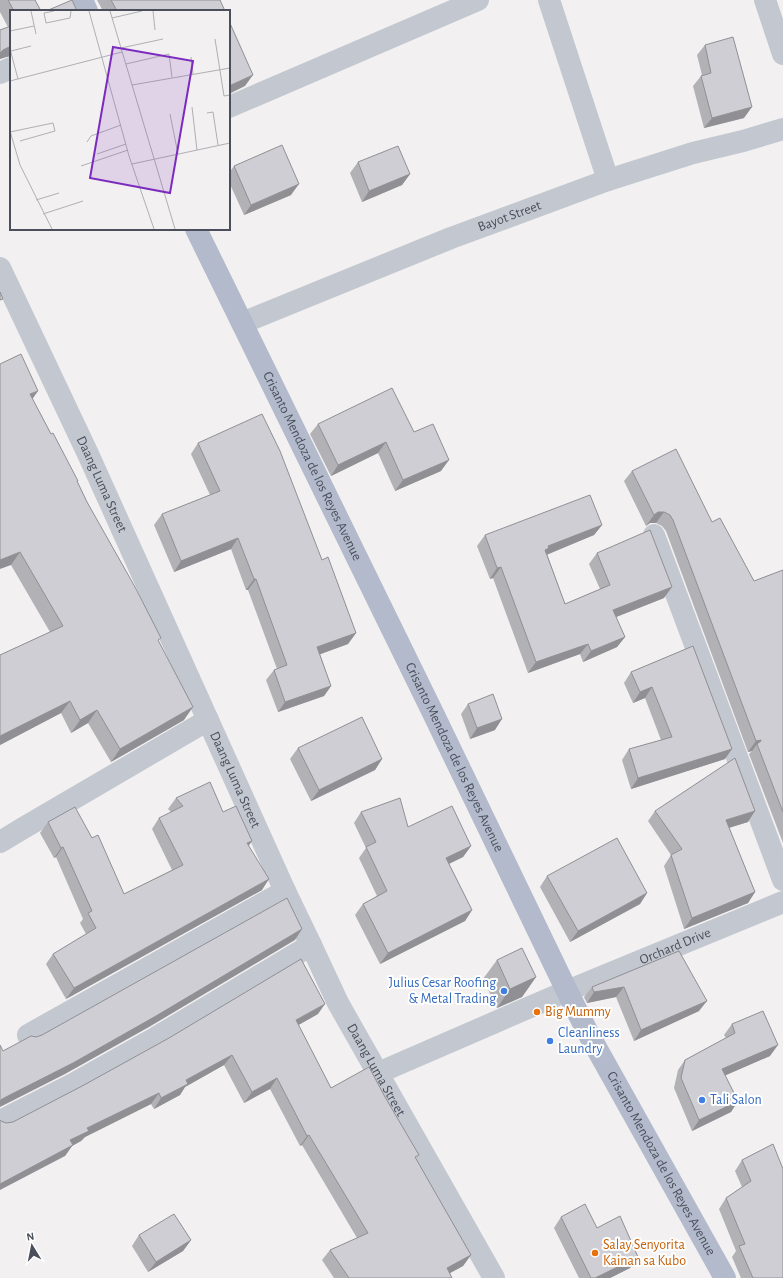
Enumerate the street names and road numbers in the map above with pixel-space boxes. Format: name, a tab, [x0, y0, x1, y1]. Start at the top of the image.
street label: Bayot Street	[476, 198, 544, 234]
street label: Crisanto Mendoza de los Reyes Avenue	[260, 369, 364, 563]
street label: Daang Luma Street	[74, 434, 130, 535]
street label: Crisanto Mendoza de los Reyes Avenue	[402, 660, 506, 854]
street label: Daang Luma Street	[207, 729, 263, 830]
street label: Orchard Drive	[638, 926, 713, 967]
street label: Daang Luma Street	[344, 1021, 408, 1119]
street label: Crisanto Mendoza de los Reyes Avenue	[604, 1069, 718, 1258]

